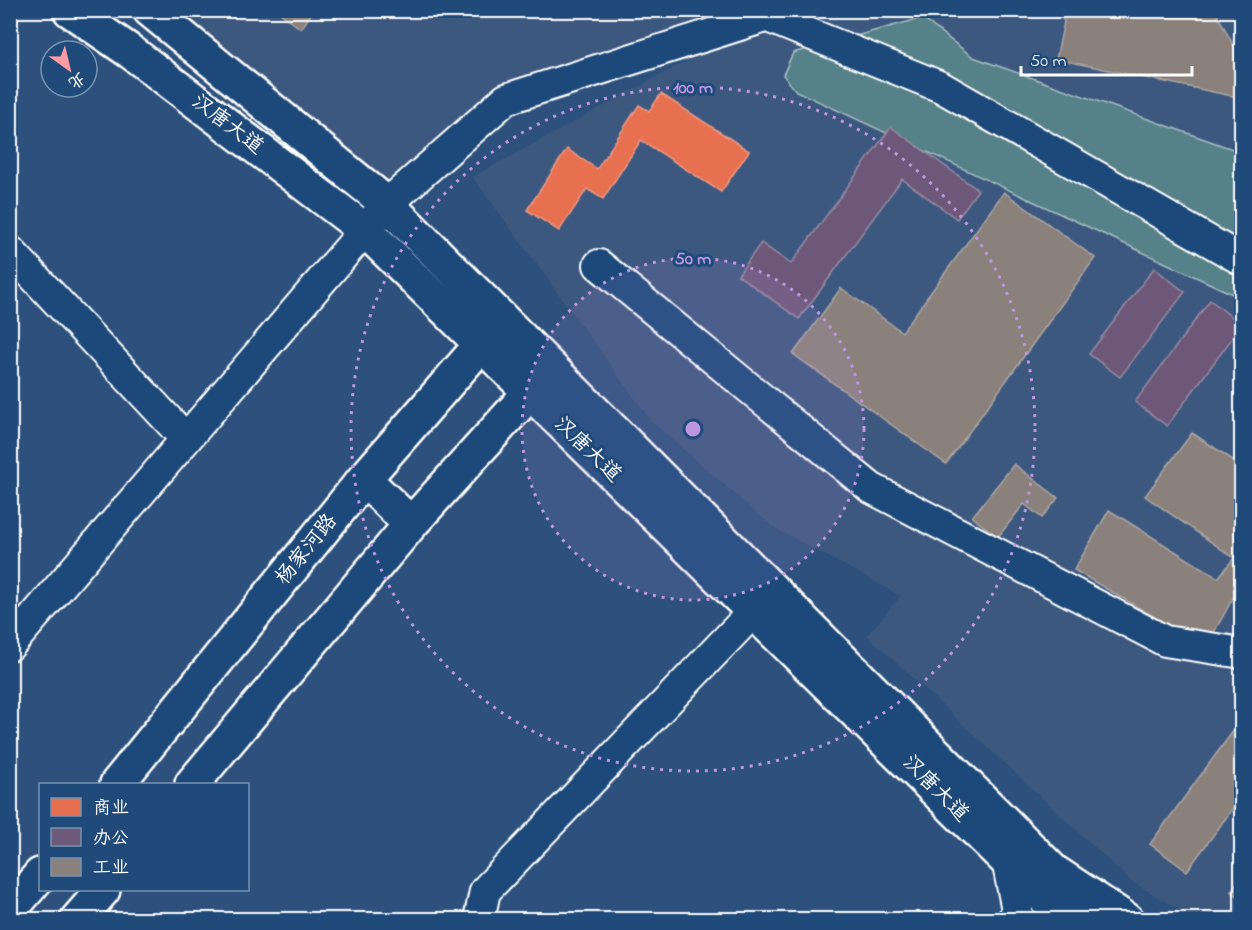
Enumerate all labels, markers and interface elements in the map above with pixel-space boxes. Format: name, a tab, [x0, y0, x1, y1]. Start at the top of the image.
north arrow	[39, 39, 99, 99]
scale bar	[1021, 39, 1192, 77]
text: 50 m	[1030, 49, 1067, 75]
text: 北	[63, 65, 90, 94]
text: 100 m	[673, 76, 713, 102]
street label: 汉唐大道	[184, 88, 270, 162]
text: 50 m	[675, 247, 711, 273]
street label: 汉唐大道	[546, 410, 628, 490]
centre of rings	[683, 419, 703, 439]
street label: 杨家河路	[269, 508, 345, 592]
street label: 汉唐大道	[895, 749, 975, 829]
legend	[39, 783, 249, 891]
text: 商业	[93, 796, 129, 822]
text: 办公	[93, 826, 129, 852]
text: 工业	[93, 856, 129, 882]

